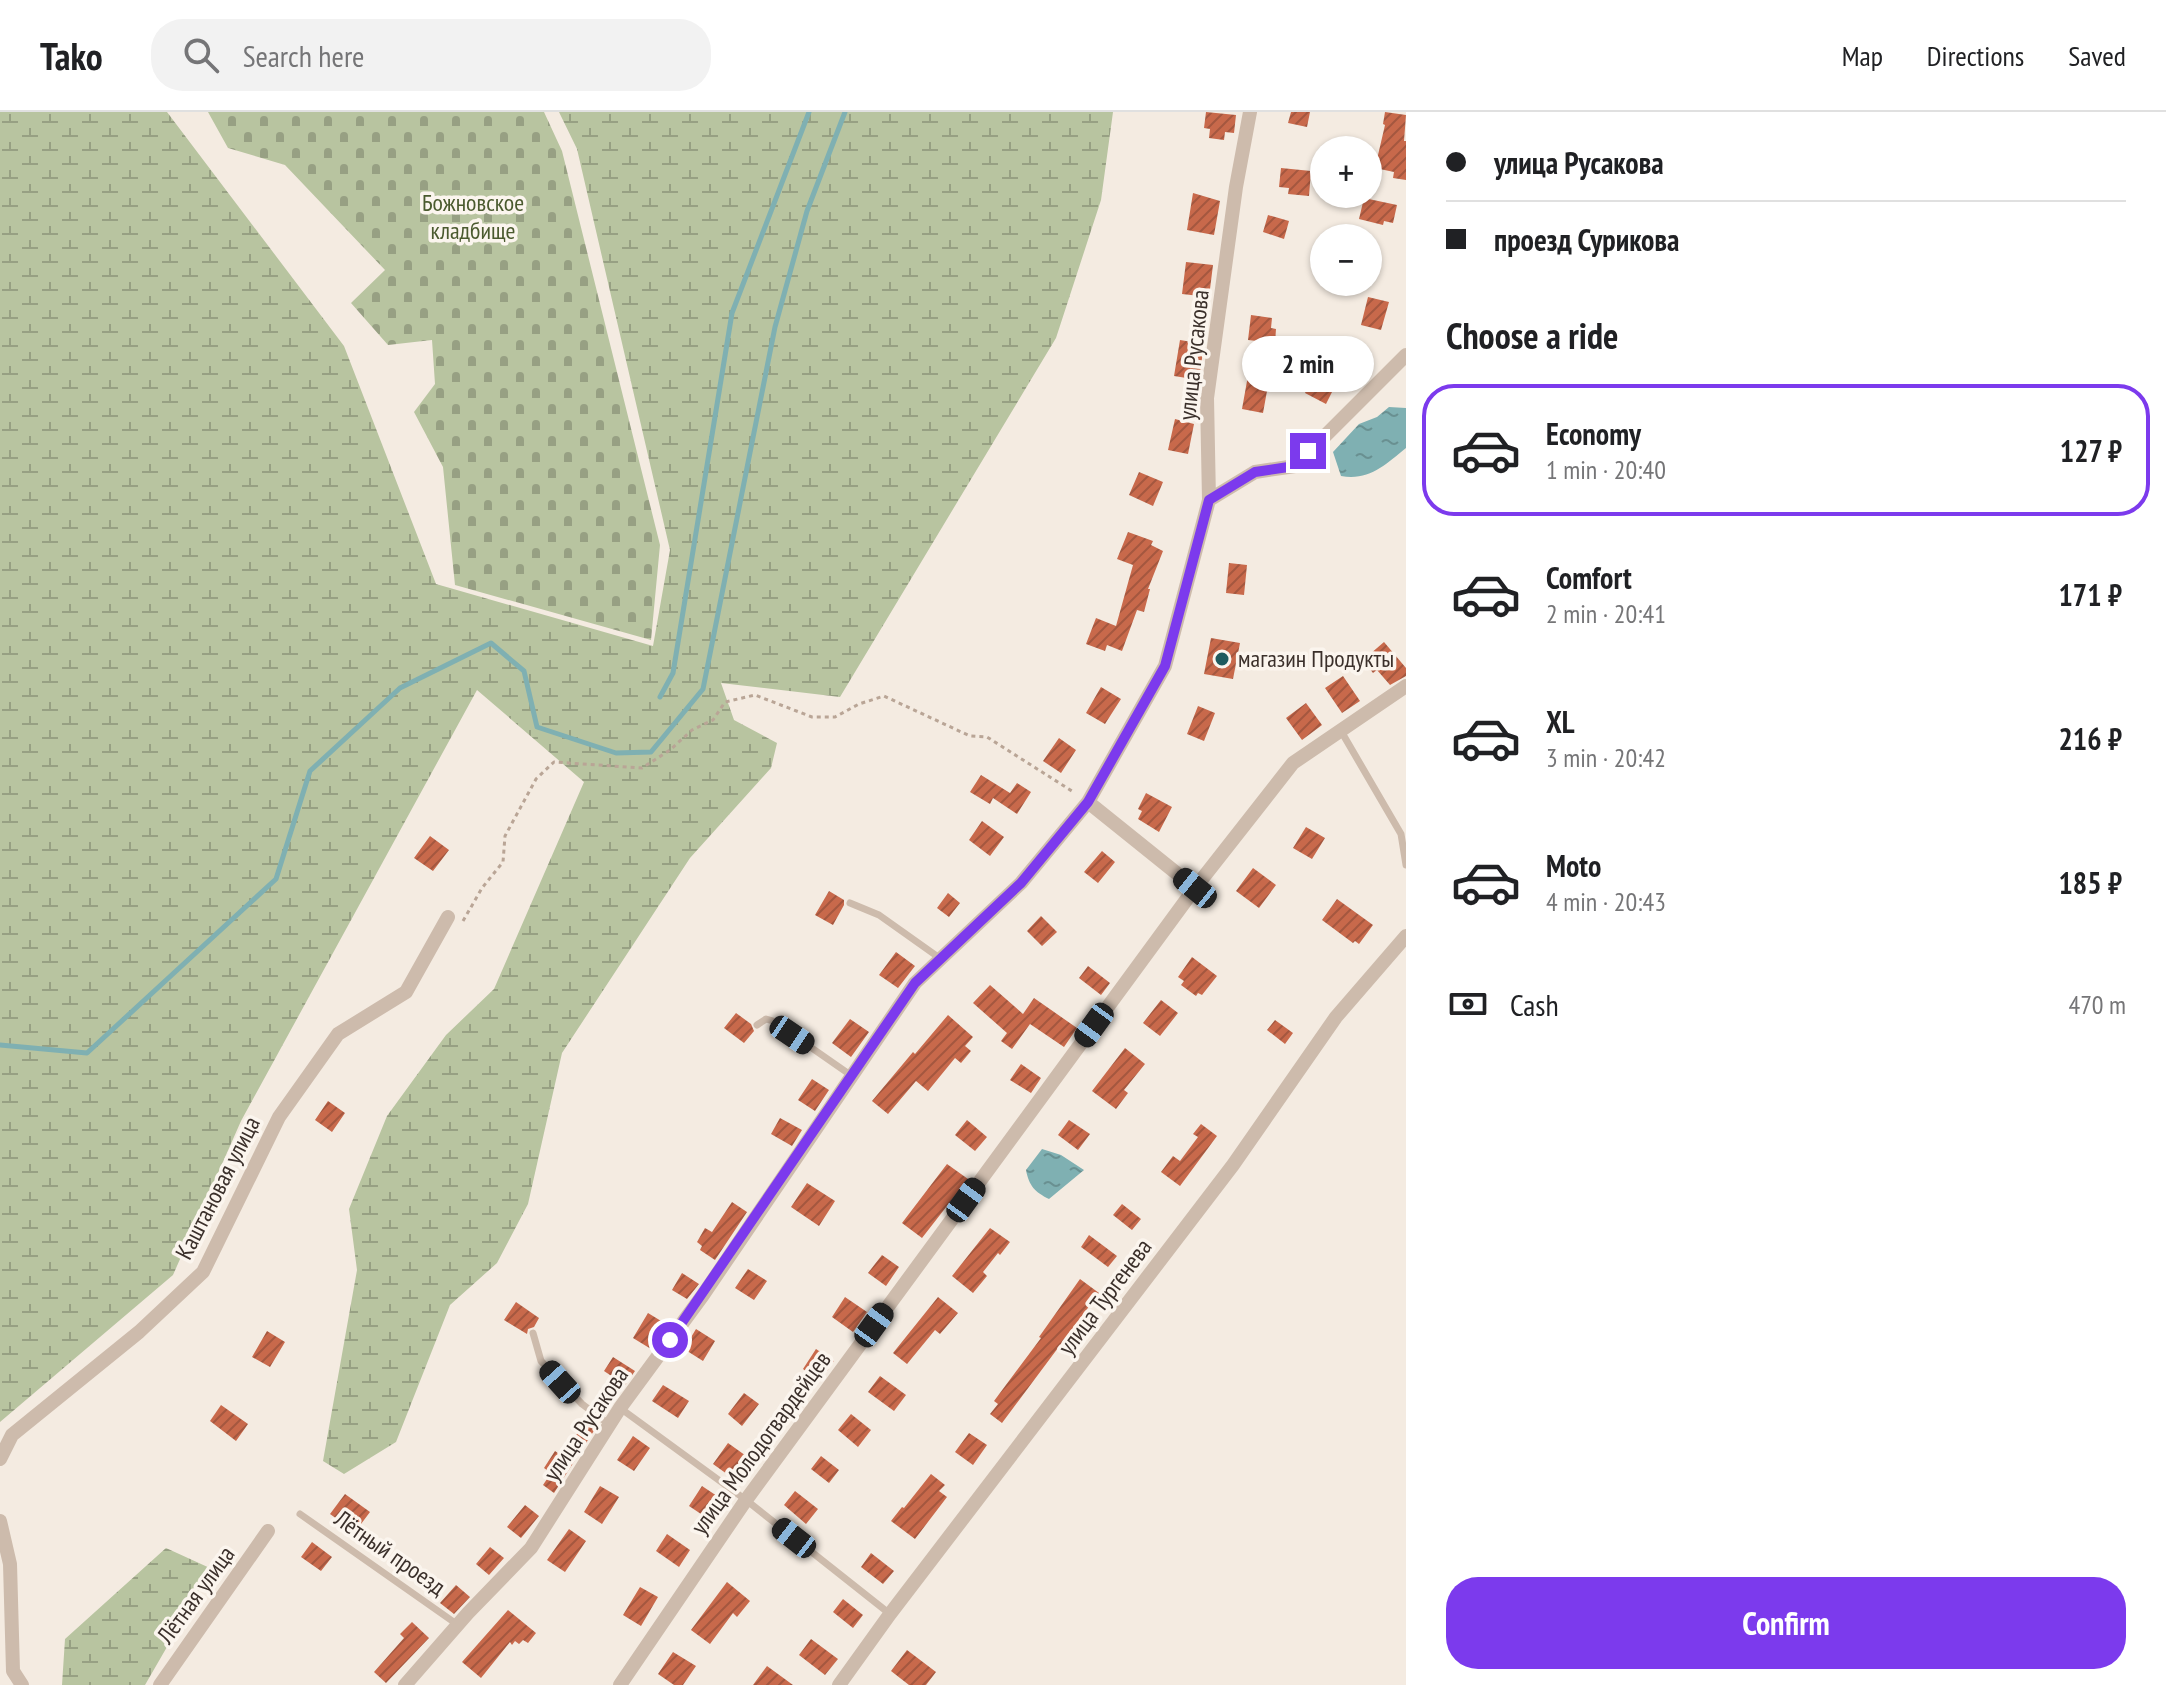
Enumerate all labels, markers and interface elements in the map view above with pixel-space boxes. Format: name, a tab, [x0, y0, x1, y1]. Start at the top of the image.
search box	[151, 19, 711, 91]
text: Tako	[40, 31, 103, 80]
icon: search	[179, 33, 223, 77]
text: Search here	[243, 36, 365, 75]
text: Map	[1842, 37, 1883, 74]
text: Directions	[1927, 37, 2024, 74]
text: Saved	[2068, 37, 2126, 74]
map controls	[1310, 136, 1382, 296]
button: +	[1310, 136, 1382, 208]
text: улица Русакова	[1494, 143, 1664, 182]
park label: Божновское кладбище	[422, 187, 524, 246]
text: проезд Сурикова	[1494, 220, 1679, 259]
button: −	[1310, 224, 1382, 296]
street label: улица Русакова	[1171, 288, 1216, 422]
text: Choose a ride	[1446, 312, 1618, 359]
callout: 2 min	[1242, 335, 1374, 391]
text: 2 min	[1282, 347, 1334, 380]
icon: car	[1450, 414, 1522, 486]
text: Economy	[1546, 414, 1641, 453]
text: 127 ₽	[2060, 431, 2122, 470]
route end	[1290, 433, 1326, 469]
text: 1 min · 20:40	[1546, 453, 1666, 486]
icon: car	[1450, 558, 1522, 630]
text: Comfort	[1546, 558, 1632, 597]
text: 171 ₽	[2058, 575, 2122, 614]
text: 2 min · 20:41	[1546, 597, 1666, 630]
place label: магазин Продукты	[1238, 643, 1394, 674]
marker: магазин Продукты	[1213, 650, 1231, 668]
icon: car	[1450, 702, 1522, 774]
text: XL	[1546, 702, 1575, 741]
text: 216 ₽	[2058, 719, 2122, 758]
text: 3 min · 20:42	[1546, 741, 1666, 774]
icon: car	[1450, 846, 1522, 918]
text: Moto	[1546, 846, 1601, 885]
text: 185 ₽	[2058, 863, 2122, 902]
car	[1169, 864, 1221, 912]
text: 4 min · 20:43	[1546, 885, 1666, 918]
icon: cash	[1446, 982, 1490, 1026]
text: Cash	[1510, 985, 1559, 1024]
text: 470 m	[2068, 988, 2126, 1021]
car	[1070, 999, 1118, 1051]
car	[765, 1012, 819, 1058]
street label: Каштановая улица	[168, 1111, 267, 1265]
car	[942, 1174, 990, 1226]
street label: улица Тургенева	[1051, 1232, 1158, 1361]
car	[850, 1299, 898, 1351]
route start	[652, 1322, 688, 1358]
street label: улица Молодогвардейцев	[684, 1345, 837, 1540]
car	[535, 1356, 585, 1408]
street label: улица Русакова	[536, 1361, 635, 1487]
street label: Лётный проезд	[328, 1502, 452, 1602]
car	[768, 1514, 820, 1562]
street label: Лётная улица	[149, 1540, 241, 1650]
button: Confirm	[1446, 1577, 2126, 1669]

